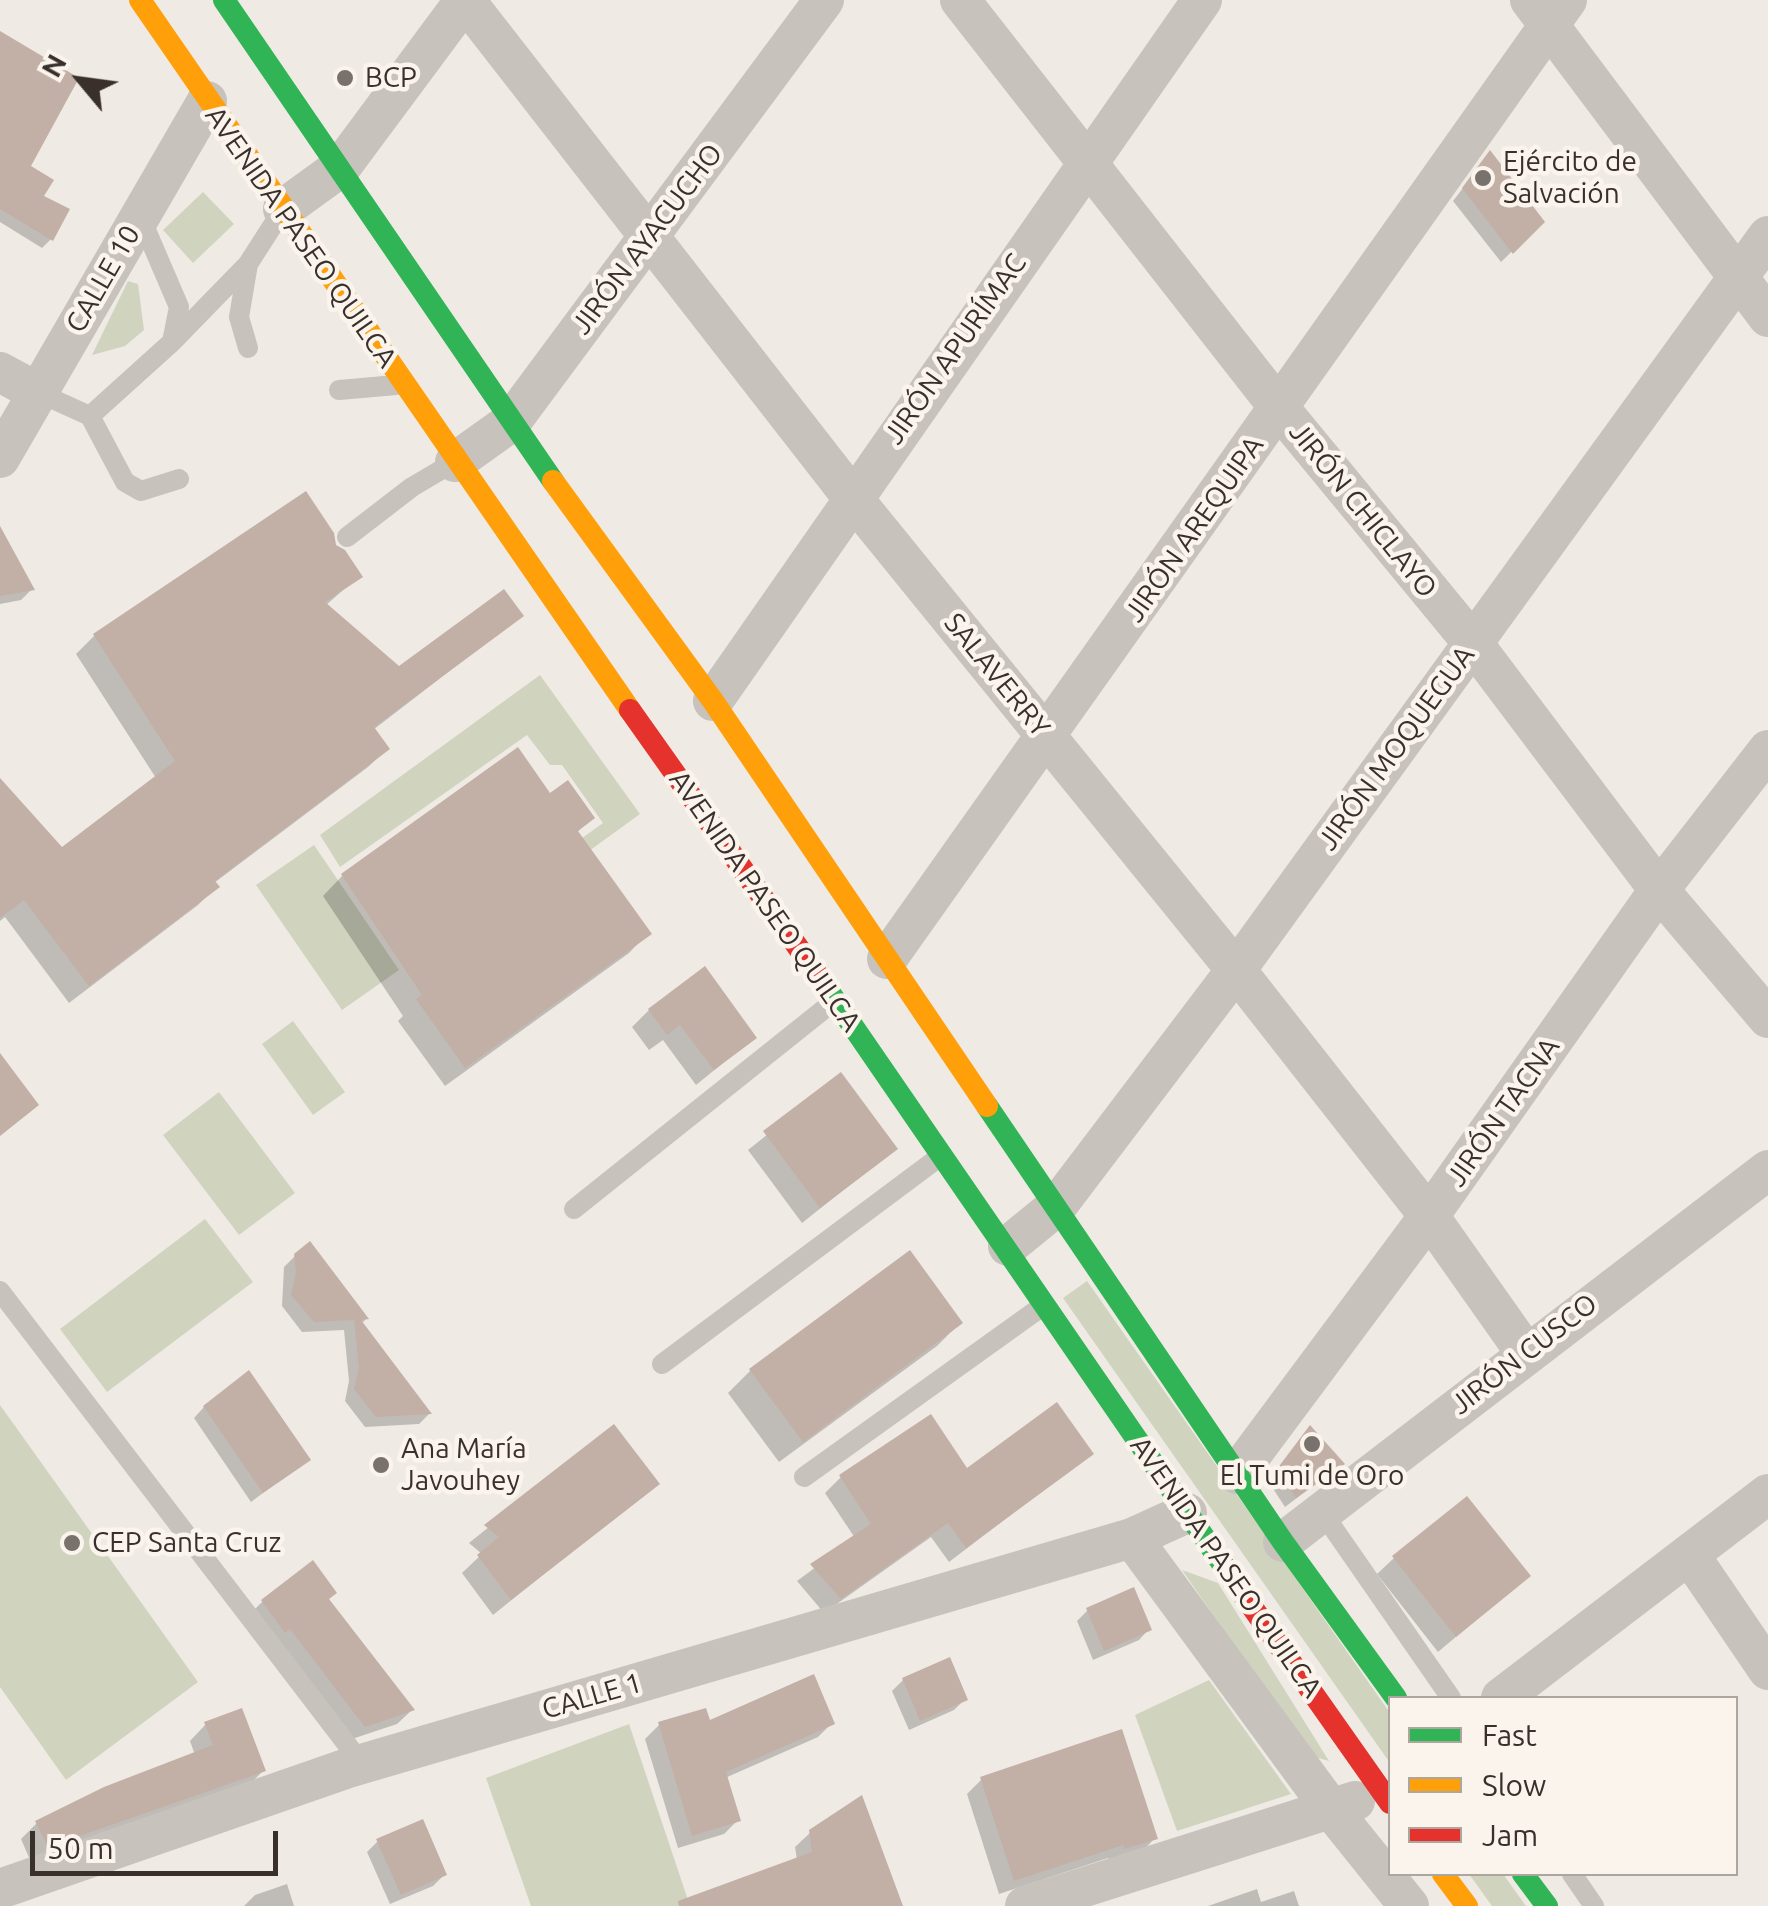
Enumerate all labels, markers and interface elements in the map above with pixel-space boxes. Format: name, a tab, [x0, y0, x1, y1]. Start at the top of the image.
north arrow	[30, 30, 130, 130]
text: N	[35, 49, 72, 82]
place label: BCP	[365, 61, 417, 95]
marker: BCP	[334, 67, 356, 89]
street label: AVENIDA PASEO QUILCA	[198, 100, 404, 374]
street label: JIRÓN AYACUCHO	[565, 137, 729, 341]
place label: Ejército de Salvación	[1503, 145, 1637, 211]
marker: Ejército de Salvación	[1472, 167, 1494, 189]
street label: CALLE 10	[59, 219, 147, 339]
street label: JIRÓN APURÍMAC	[877, 247, 1033, 451]
street label: JIRÓN CHICLAYO	[1282, 416, 1444, 604]
street label: JIRÓN AREQUIPA	[1117, 430, 1271, 628]
street label: SALAVERRY	[937, 607, 1057, 743]
street label: JIRÓN MOQUEGUA	[1311, 639, 1481, 857]
street label: AVENIDA PASEO QUILCA	[662, 764, 868, 1038]
street label: JIRÓN TACNA	[1439, 1031, 1567, 1193]
street label: JIRÓN CUSCO	[1444, 1287, 1604, 1421]
street label: AVENIDA PASEO QUILCA	[1123, 1430, 1329, 1704]
place label: Ana María Javouhey	[401, 1432, 527, 1498]
marker: El Tumi de Oro	[1301, 1433, 1323, 1455]
marker: Ana María Javouhey	[370, 1454, 392, 1476]
place label: El Tumi de Oro	[1220, 1459, 1404, 1493]
place label: CEP Santa Cruz	[92, 1526, 282, 1560]
marker: CEP Santa Cruz	[61, 1532, 83, 1554]
street label: CALLE 1	[538, 1666, 646, 1726]
legend	[1388, 1696, 1738, 1876]
text: Fast	[1482, 1718, 1537, 1752]
text: Slow	[1482, 1768, 1546, 1802]
scale bar	[35, 1811, 282, 1873]
text: Jam	[1482, 1818, 1538, 1852]
text: 50 m	[47, 1831, 114, 1865]

